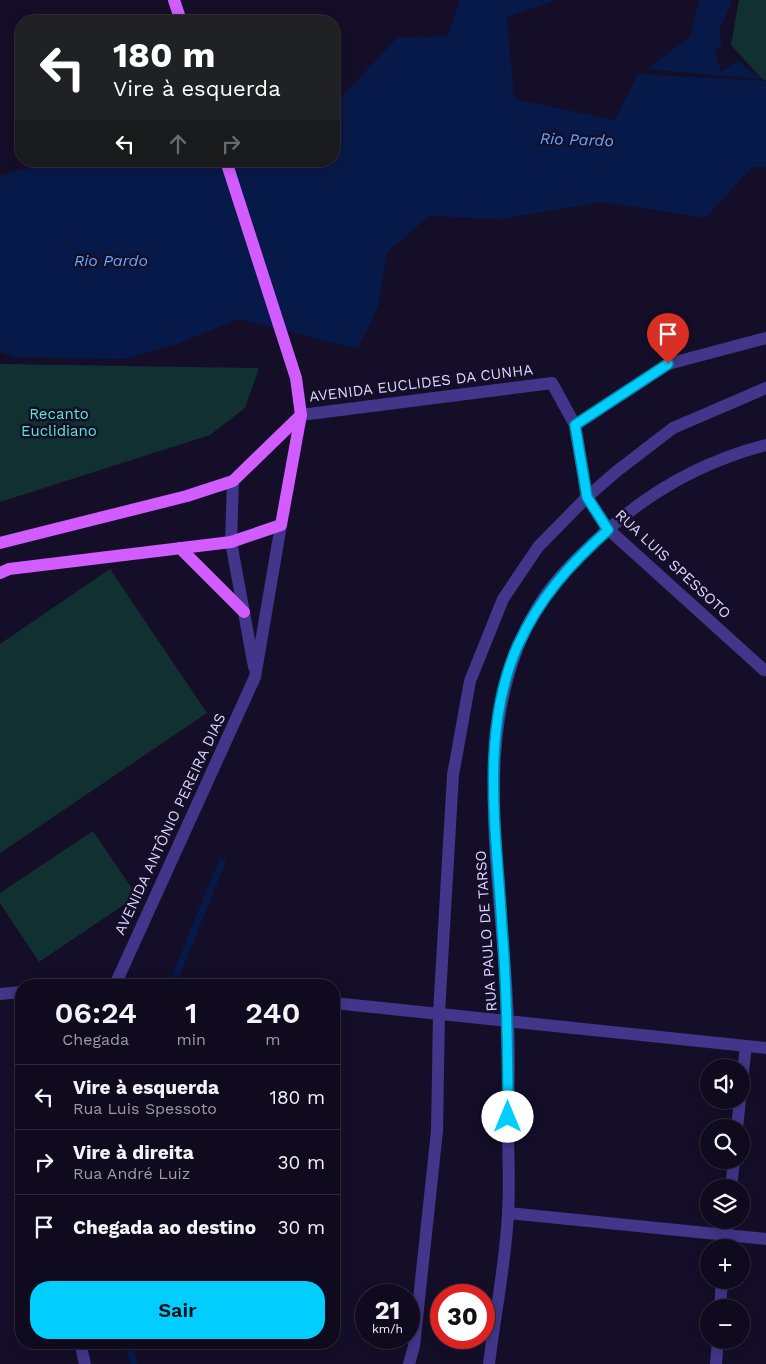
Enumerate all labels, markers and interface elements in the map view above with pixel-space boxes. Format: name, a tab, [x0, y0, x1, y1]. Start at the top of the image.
text: 180 m	[113, 34, 216, 76]
icon: left	[30, 35, 95, 100]
text: Vire à esquerda	[113, 76, 281, 101]
water label: Rio Pardo	[540, 129, 614, 150]
icon: left	[111, 130, 139, 158]
icon: ahead	[164, 130, 192, 158]
icon: right	[217, 130, 245, 158]
water label: Rio Pardo	[74, 251, 148, 270]
pin	[647, 313, 689, 364]
icon: arrive	[654, 320, 682, 348]
street label: AVENIDA EUCLIDES DA CUNHA	[308, 360, 534, 406]
park label: Recanto Euclidiano	[21, 405, 97, 440]
street label: RUA LUIS SPESSOTO	[611, 506, 735, 622]
street label: AVENIDA ANTÔNIO PEREIRA DIAS	[110, 710, 229, 938]
street label: RUA PAULO DE TARSO	[471, 850, 501, 1012]
text: 06:24	[54, 995, 137, 1030]
text: 1	[185, 995, 197, 1030]
text: 240	[245, 995, 301, 1030]
text: Chegada	[62, 1030, 129, 1049]
text: min	[176, 1030, 206, 1049]
text: m	[265, 1030, 281, 1049]
map controls	[700, 1059, 750, 1349]
button: sound	[700, 1059, 750, 1109]
text: Vire à esquerda	[73, 1076, 219, 1099]
icon: left	[30, 1083, 58, 1111]
text: 180 m	[269, 1086, 325, 1109]
position arrow	[481, 1090, 533, 1142]
text: Rua Luis Spessoto	[73, 1099, 217, 1118]
button: search	[700, 1119, 750, 1169]
text: Vire à direita	[73, 1141, 194, 1164]
icon: right	[30, 1148, 58, 1176]
text: 30 m	[278, 1151, 325, 1174]
text: Rua André Luiz	[73, 1164, 190, 1183]
button: layers	[700, 1179, 750, 1229]
icon: arrive	[30, 1213, 58, 1241]
text: Chegada ao destino	[73, 1216, 256, 1239]
text: 30 m	[278, 1216, 325, 1239]
button: +	[700, 1239, 750, 1289]
button: Sair	[30, 1281, 325, 1339]
speed limit sign: 30	[430, 1284, 495, 1349]
text: 21	[375, 1296, 400, 1325]
button: −	[700, 1299, 750, 1349]
text: km/h	[372, 1322, 403, 1336]

